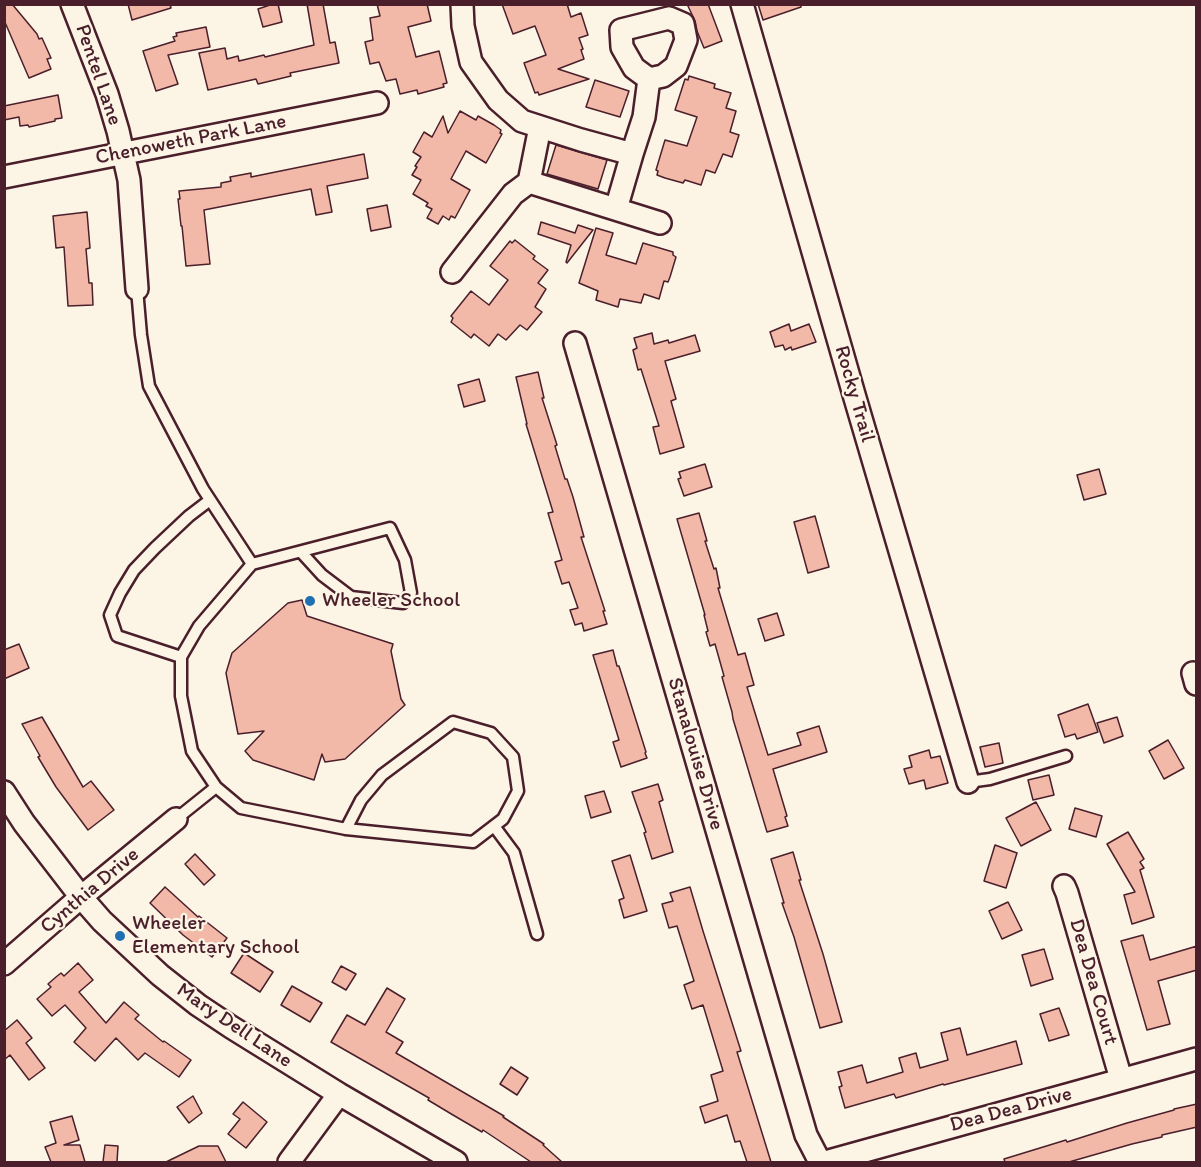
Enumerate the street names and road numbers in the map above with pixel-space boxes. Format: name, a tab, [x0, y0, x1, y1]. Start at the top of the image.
street label: Pentel Lane	[69, 21, 127, 129]
street label: Chenoweth Park Lane	[93, 109, 289, 171]
street label: Rocky Trail	[828, 343, 880, 445]
street label: Stanalouise Drive	[661, 675, 729, 833]
street label: Cynthia Drive	[35, 842, 145, 940]
street label: Dea Dea Court	[1063, 916, 1123, 1048]
street label: Mary Dell Lane	[171, 978, 297, 1074]
street label: Dea Dea Drive	[947, 1082, 1075, 1138]

